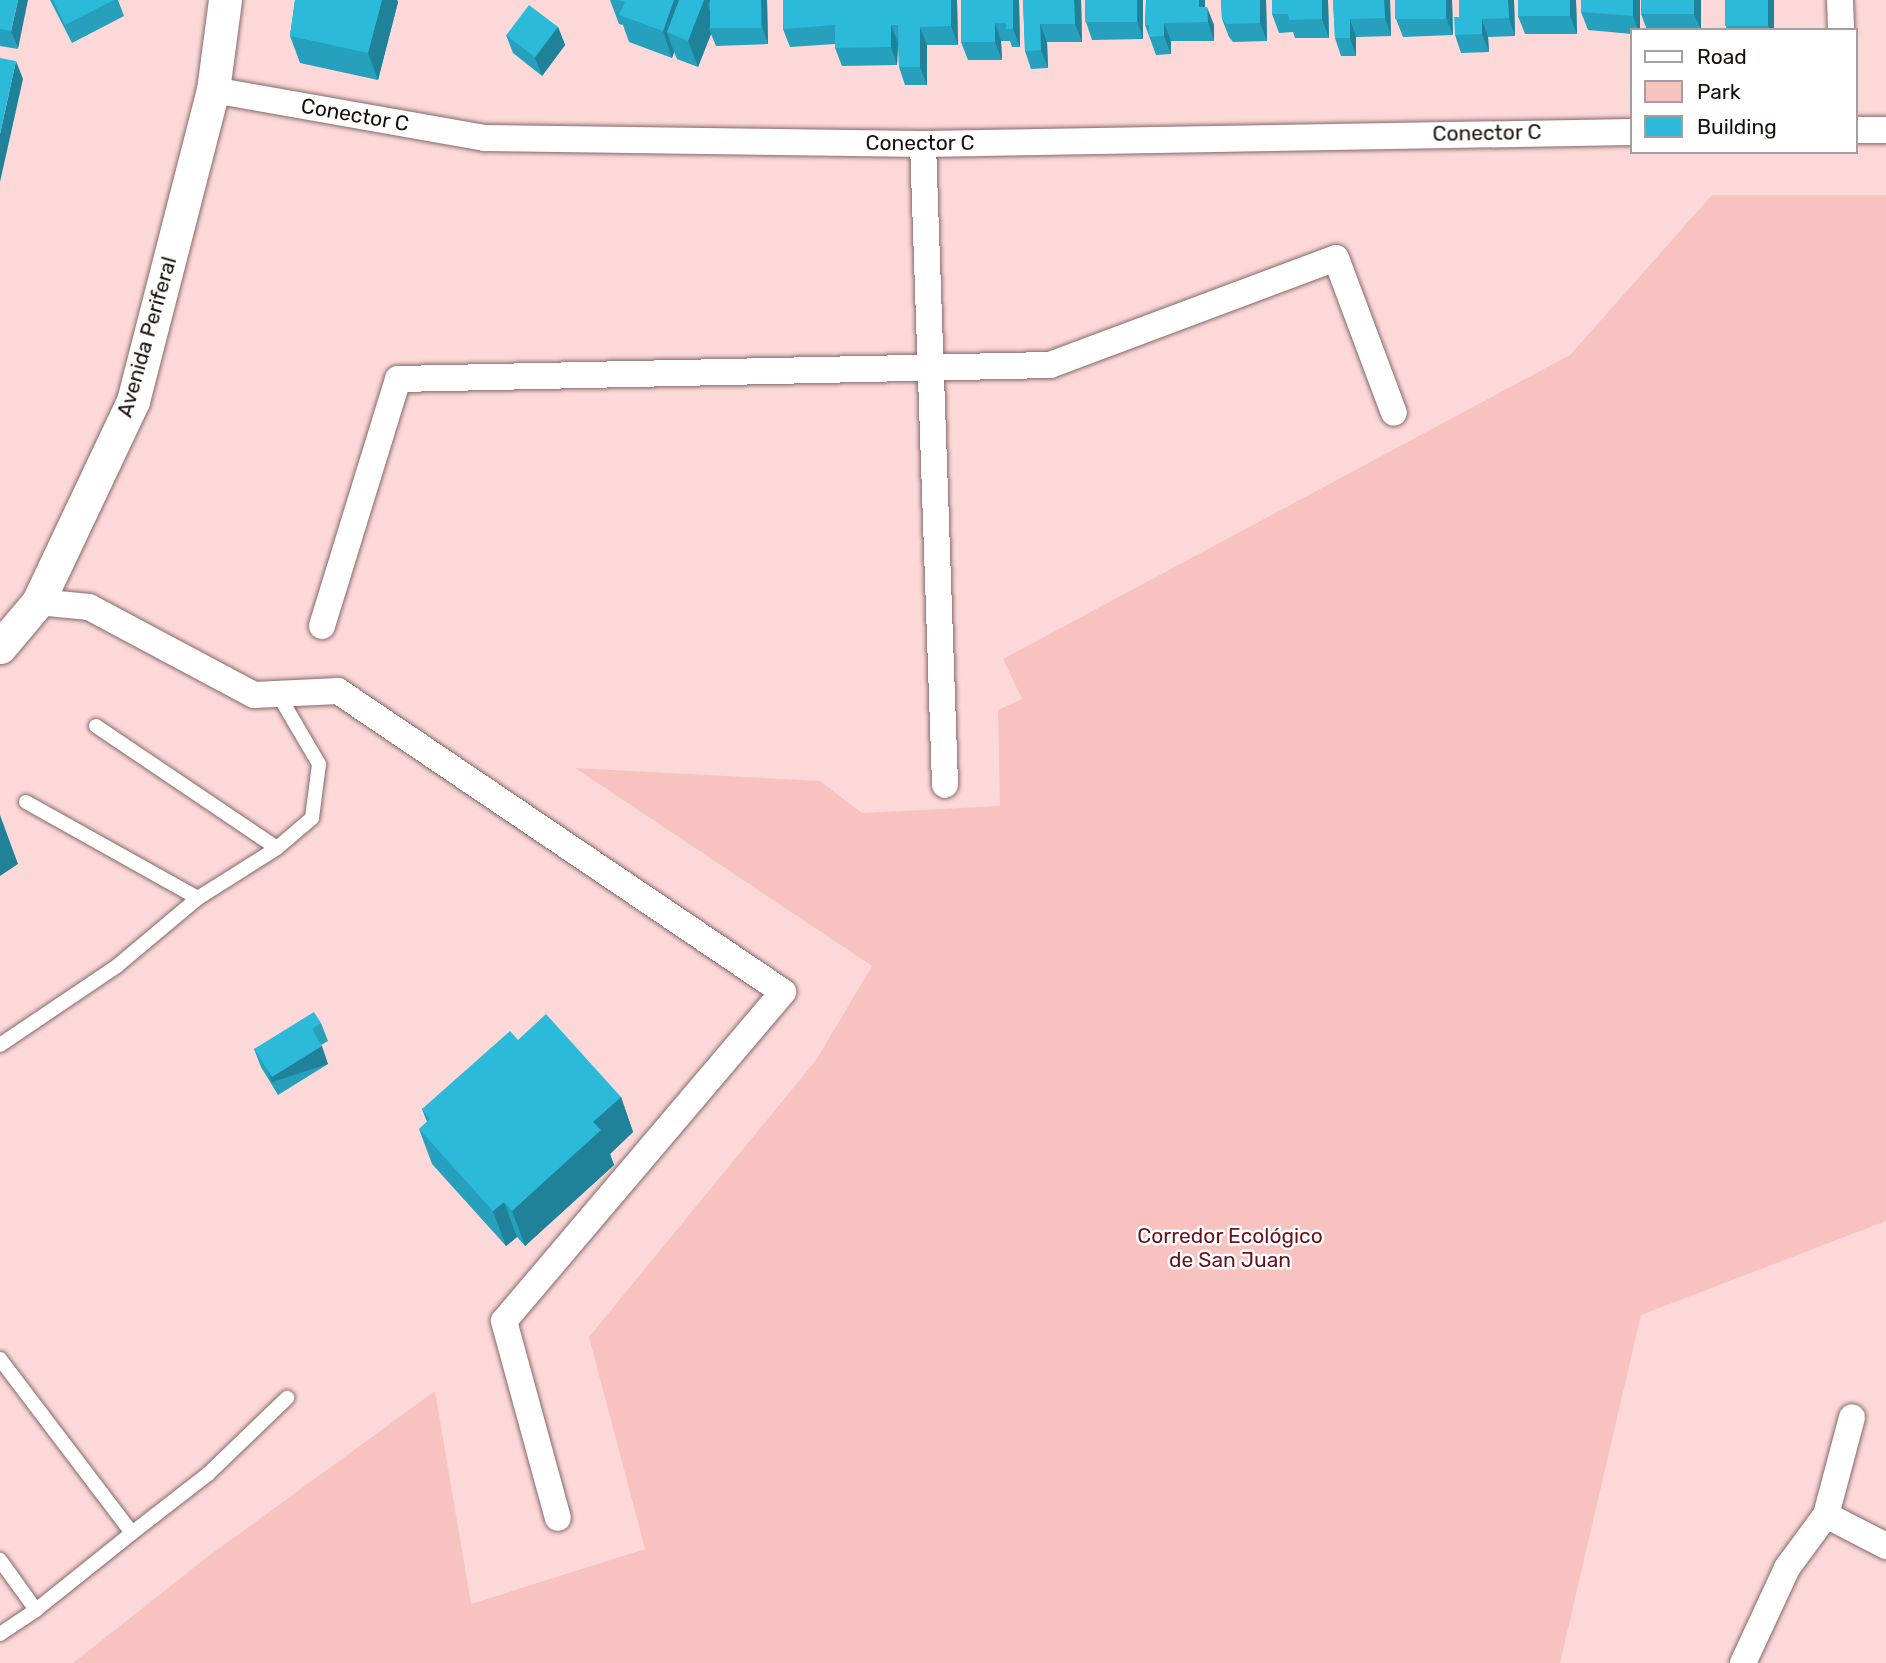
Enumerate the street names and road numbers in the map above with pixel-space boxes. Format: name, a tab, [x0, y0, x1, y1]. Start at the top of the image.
street label: Conector C	[299, 93, 411, 137]
street label: Conector C	[1432, 119, 1542, 147]
street label: Conector C	[865, 130, 975, 156]
street label: Avenida Periferal	[112, 254, 182, 420]

